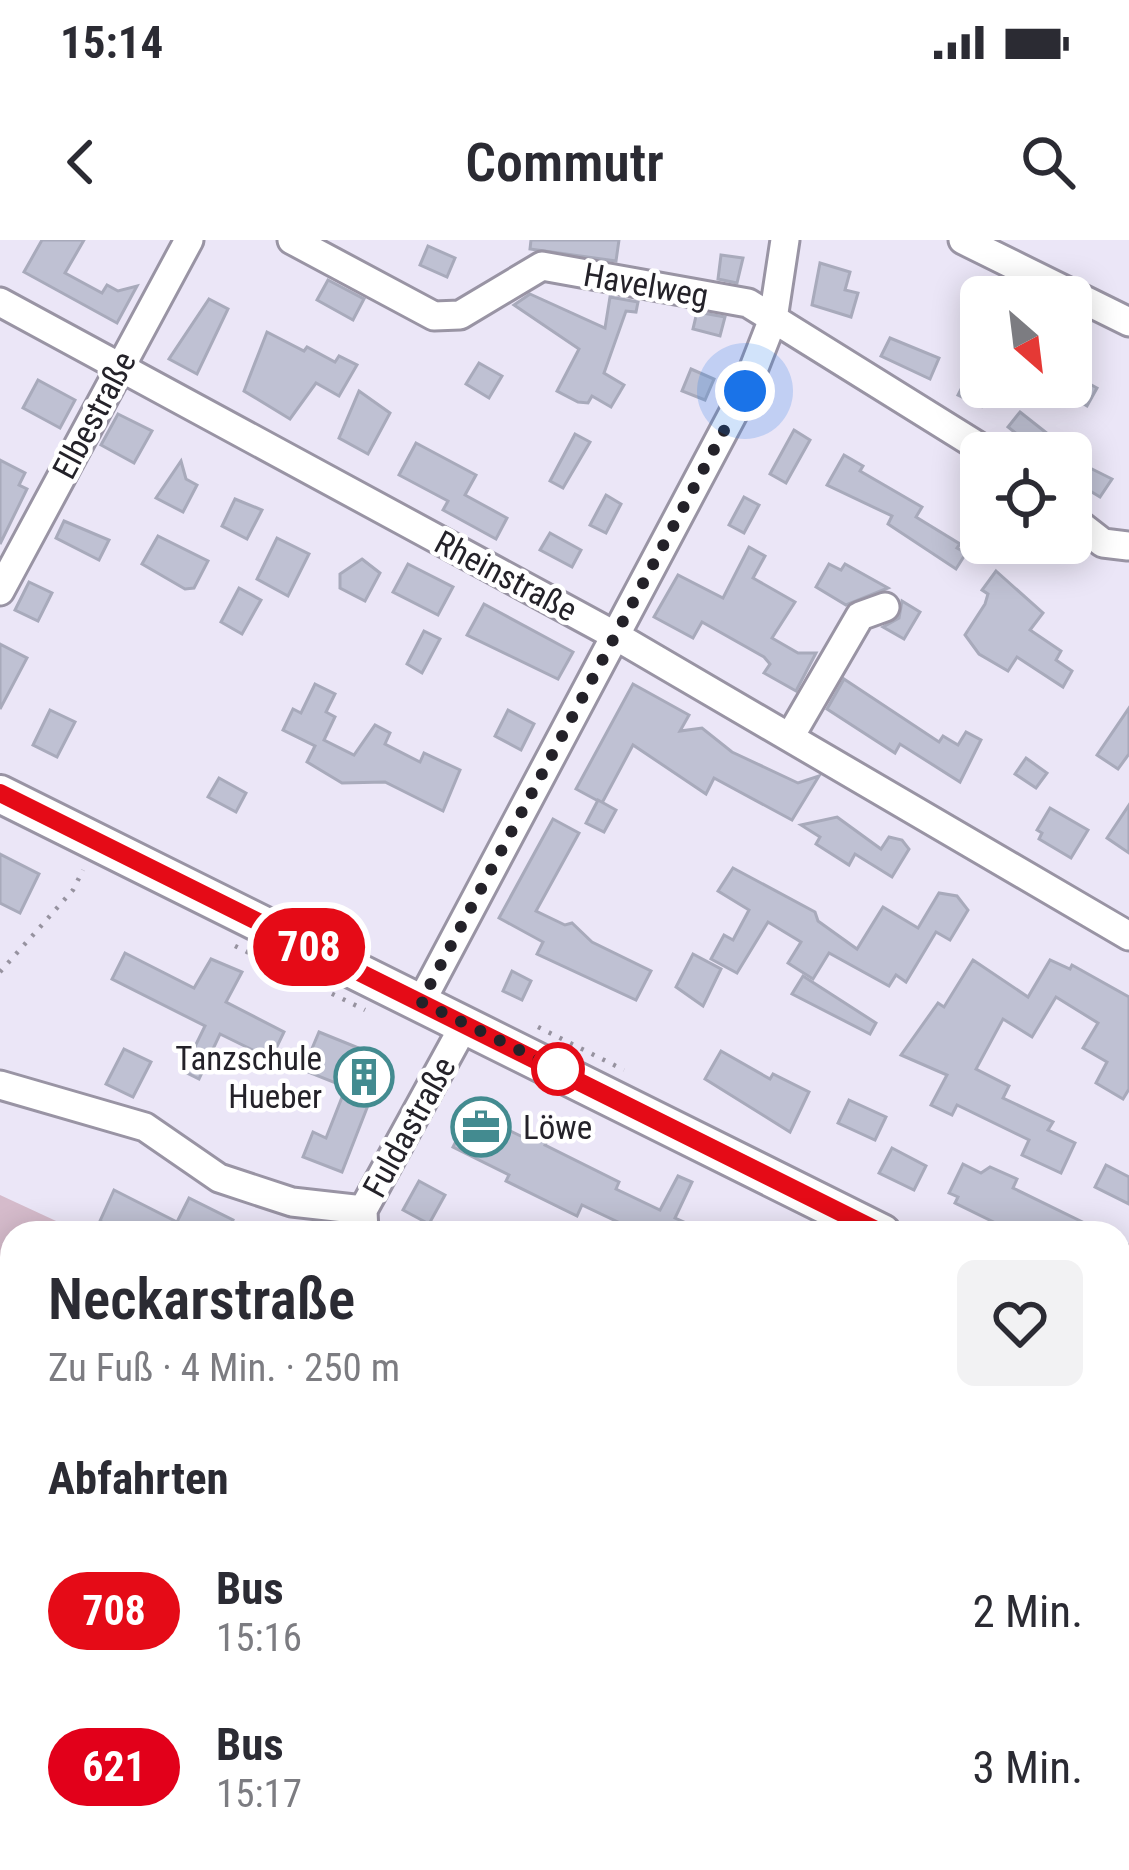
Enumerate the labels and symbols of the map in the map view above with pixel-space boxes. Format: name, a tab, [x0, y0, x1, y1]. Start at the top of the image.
street label: Havelweg	[580, 255, 712, 315]
north arrow	[960, 276, 1092, 408]
street label: Elbestraße	[44, 345, 144, 485]
your location	[715, 361, 775, 421]
street label: Rheinstraße	[428, 522, 584, 630]
line badge: 708	[240, 908, 378, 986]
place label: Tanzschule Hueber	[175, 1039, 322, 1116]
unlabelled marker	[533, 1044, 583, 1094]
building icon: Tanzschule Hueber	[333, 1046, 395, 1108]
street label: Fuldastraße	[355, 1050, 463, 1204]
office icon: Löwe	[450, 1096, 512, 1158]
place label: Löwe	[523, 1108, 592, 1147]

